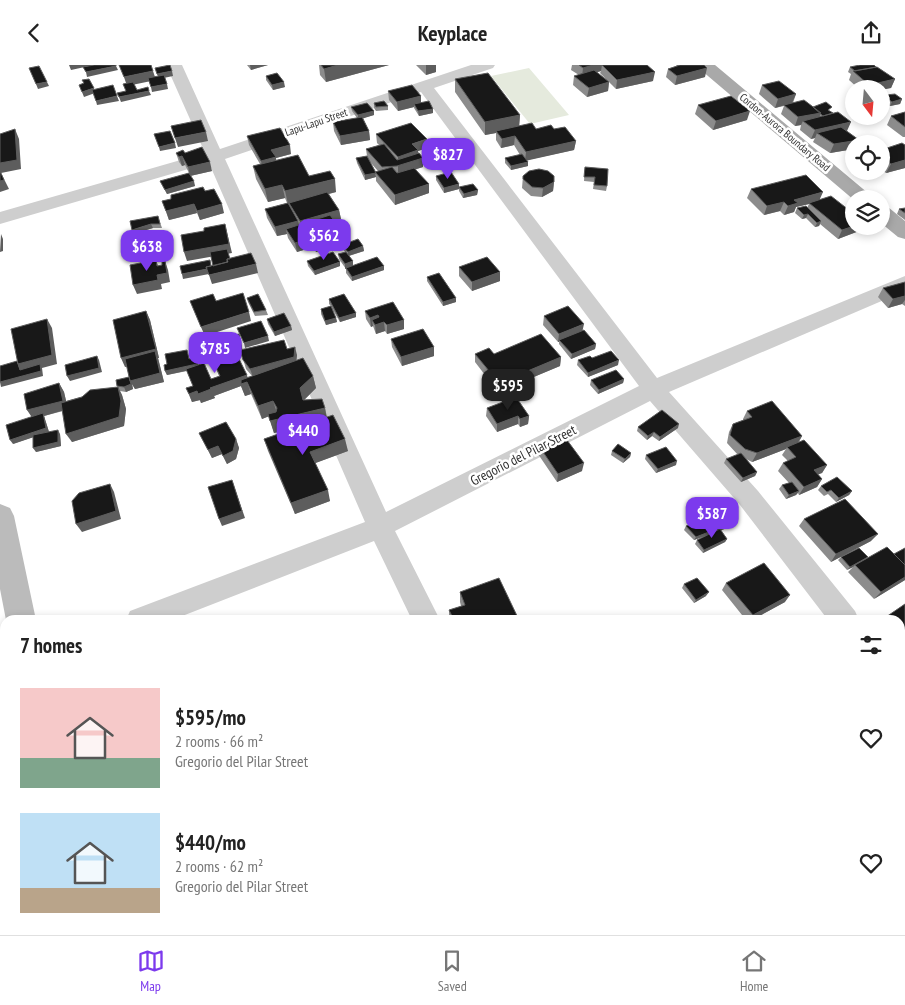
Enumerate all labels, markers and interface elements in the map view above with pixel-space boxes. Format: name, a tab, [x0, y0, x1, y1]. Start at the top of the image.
icon: back	[20, 19, 48, 47]
text: Keyplace	[418, 19, 487, 47]
icon: share	[857, 19, 885, 47]
north arrow	[845, 80, 890, 125]
map controls	[845, 80, 890, 235]
street label: Cordon-Aurora Boundary Road	[737, 90, 833, 174]
street label: Lapu-Lapu Street	[283, 105, 349, 139]
button: locate	[845, 135, 890, 180]
pin: $827	[418, 137, 478, 180]
text: $827	[433, 144, 463, 164]
button: layers	[845, 190, 890, 235]
pin: $562	[294, 219, 354, 261]
text: $562	[309, 225, 339, 245]
pin: $638	[117, 229, 177, 272]
text: $638	[132, 236, 162, 256]
pin: $785	[185, 331, 245, 374]
text: $785	[200, 338, 230, 358]
pin: $595	[478, 369, 538, 411]
text: $595	[493, 375, 523, 395]
pin: $440	[273, 413, 333, 456]
text: $440	[288, 420, 318, 440]
street label: Gregorio del Pilar Street	[467, 420, 579, 489]
pin: $587	[682, 497, 742, 539]
text: $587	[697, 503, 727, 523]
icon: filters	[857, 631, 885, 659]
text: 7 homes	[20, 632, 82, 659]
text: $595/mo	[175, 704, 246, 731]
icon: home	[60, 708, 120, 768]
icon: heart	[857, 724, 885, 752]
text: 2 rooms · 66 m²	[175, 731, 263, 751]
text: Gregorio del Pilar Street	[175, 751, 308, 771]
text: $440/mo	[175, 829, 246, 856]
icon: home	[60, 833, 120, 893]
icon: heart	[857, 849, 885, 877]
text: 2 rooms · 62 m²	[175, 856, 263, 876]
text: Gregorio del Pilar Street	[175, 876, 308, 896]
tab: Map	[137, 947, 165, 995]
tab: Saved	[438, 947, 467, 995]
tab: Home	[740, 947, 768, 995]

